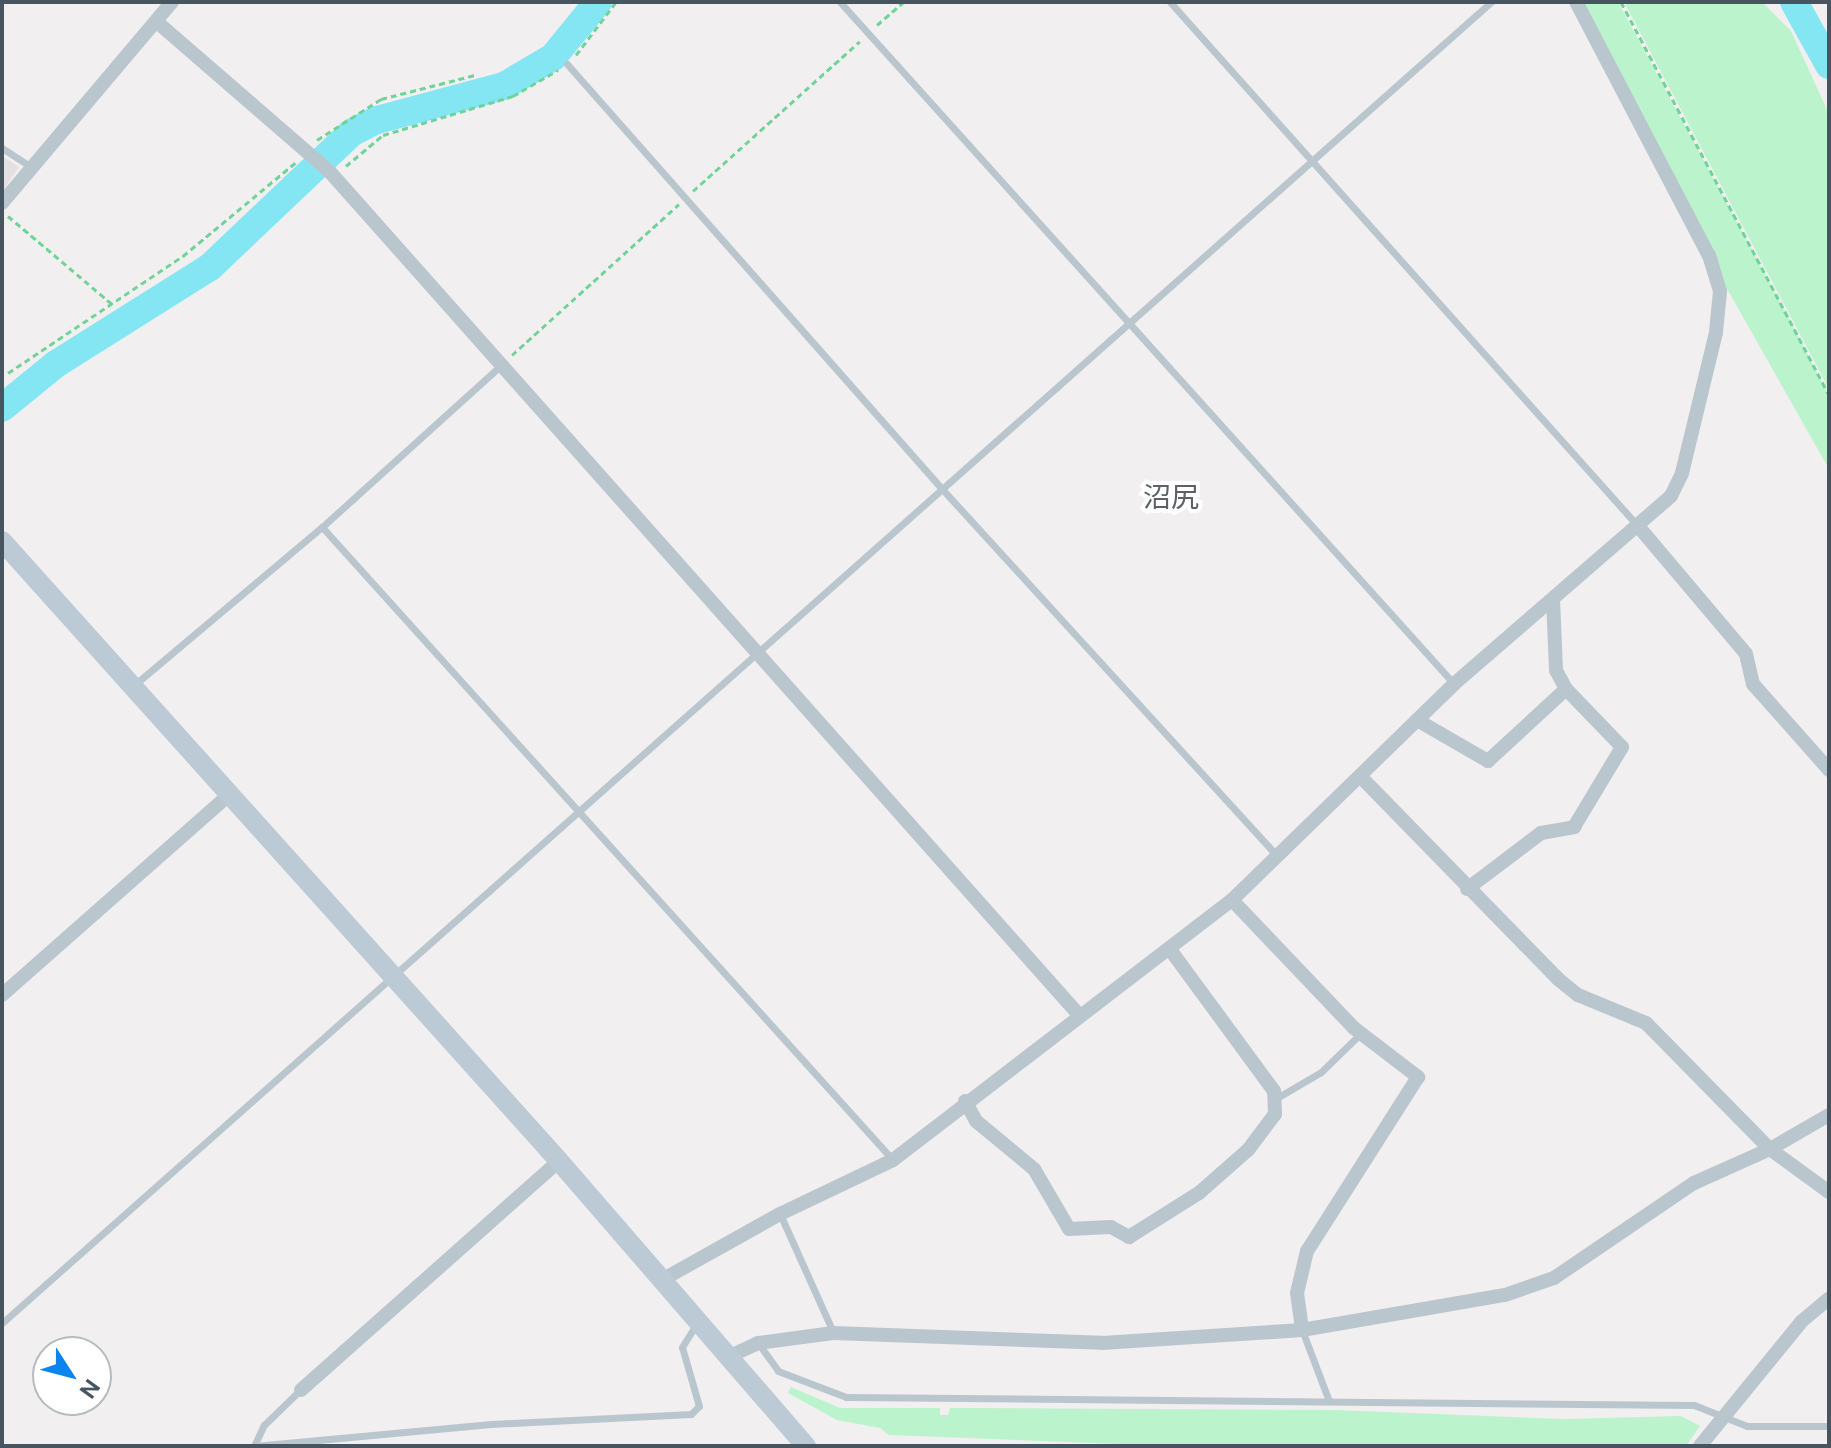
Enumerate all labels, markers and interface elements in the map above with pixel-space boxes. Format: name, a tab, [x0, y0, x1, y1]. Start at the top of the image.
district label: 沼尻	[1143, 480, 1199, 514]
north arrow	[32, 1336, 112, 1416]
text: N	[74, 1374, 105, 1404]

